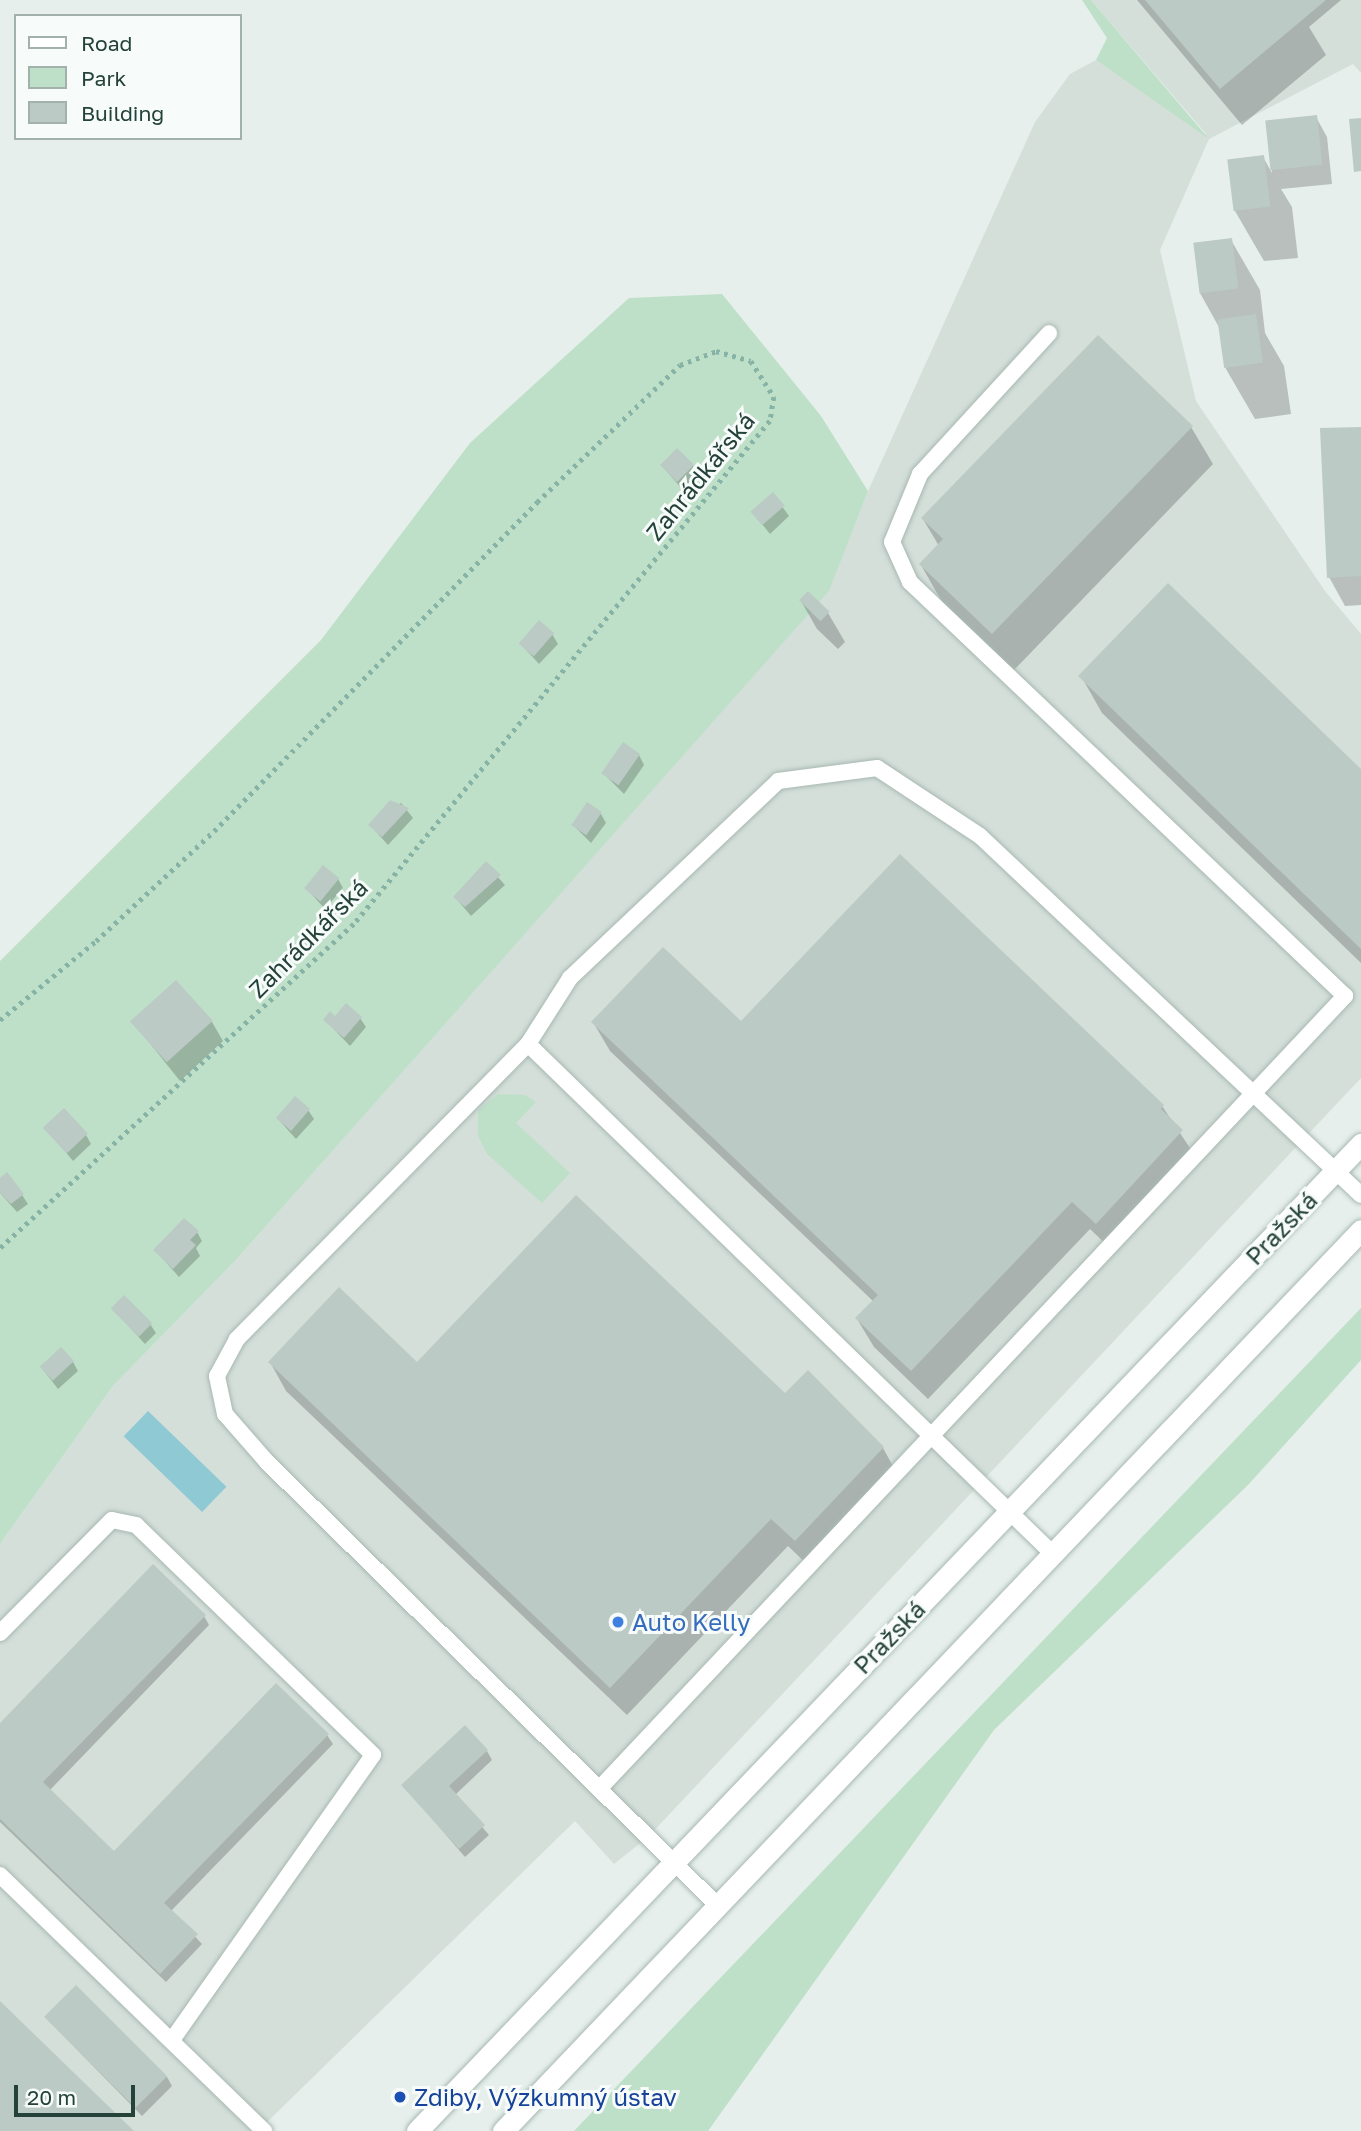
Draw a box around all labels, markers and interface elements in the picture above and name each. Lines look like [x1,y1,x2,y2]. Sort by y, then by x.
legend [14,14,242,140]
text: Road [81,30,132,56]
text: Park [81,65,126,91]
text: Building [81,100,164,126]
street label: Zahrádkářská [640,406,760,546]
street label: Zahrádkářská [243,873,373,1003]
street label: Pražská [1239,1186,1323,1270]
street label: Pražská [847,1595,931,1679]
place label: Auto Kelly [632,1608,750,1636]
marker: Auto Kelly [610,1614,626,1630]
scale bar [18,2072,138,2116]
place label: Zdiby, Výzkumný ústav [414,2083,677,2111]
text: 20 m [27,2084,76,2110]
marker: Zdiby, Výzkumný ústav [392,2089,408,2105]

